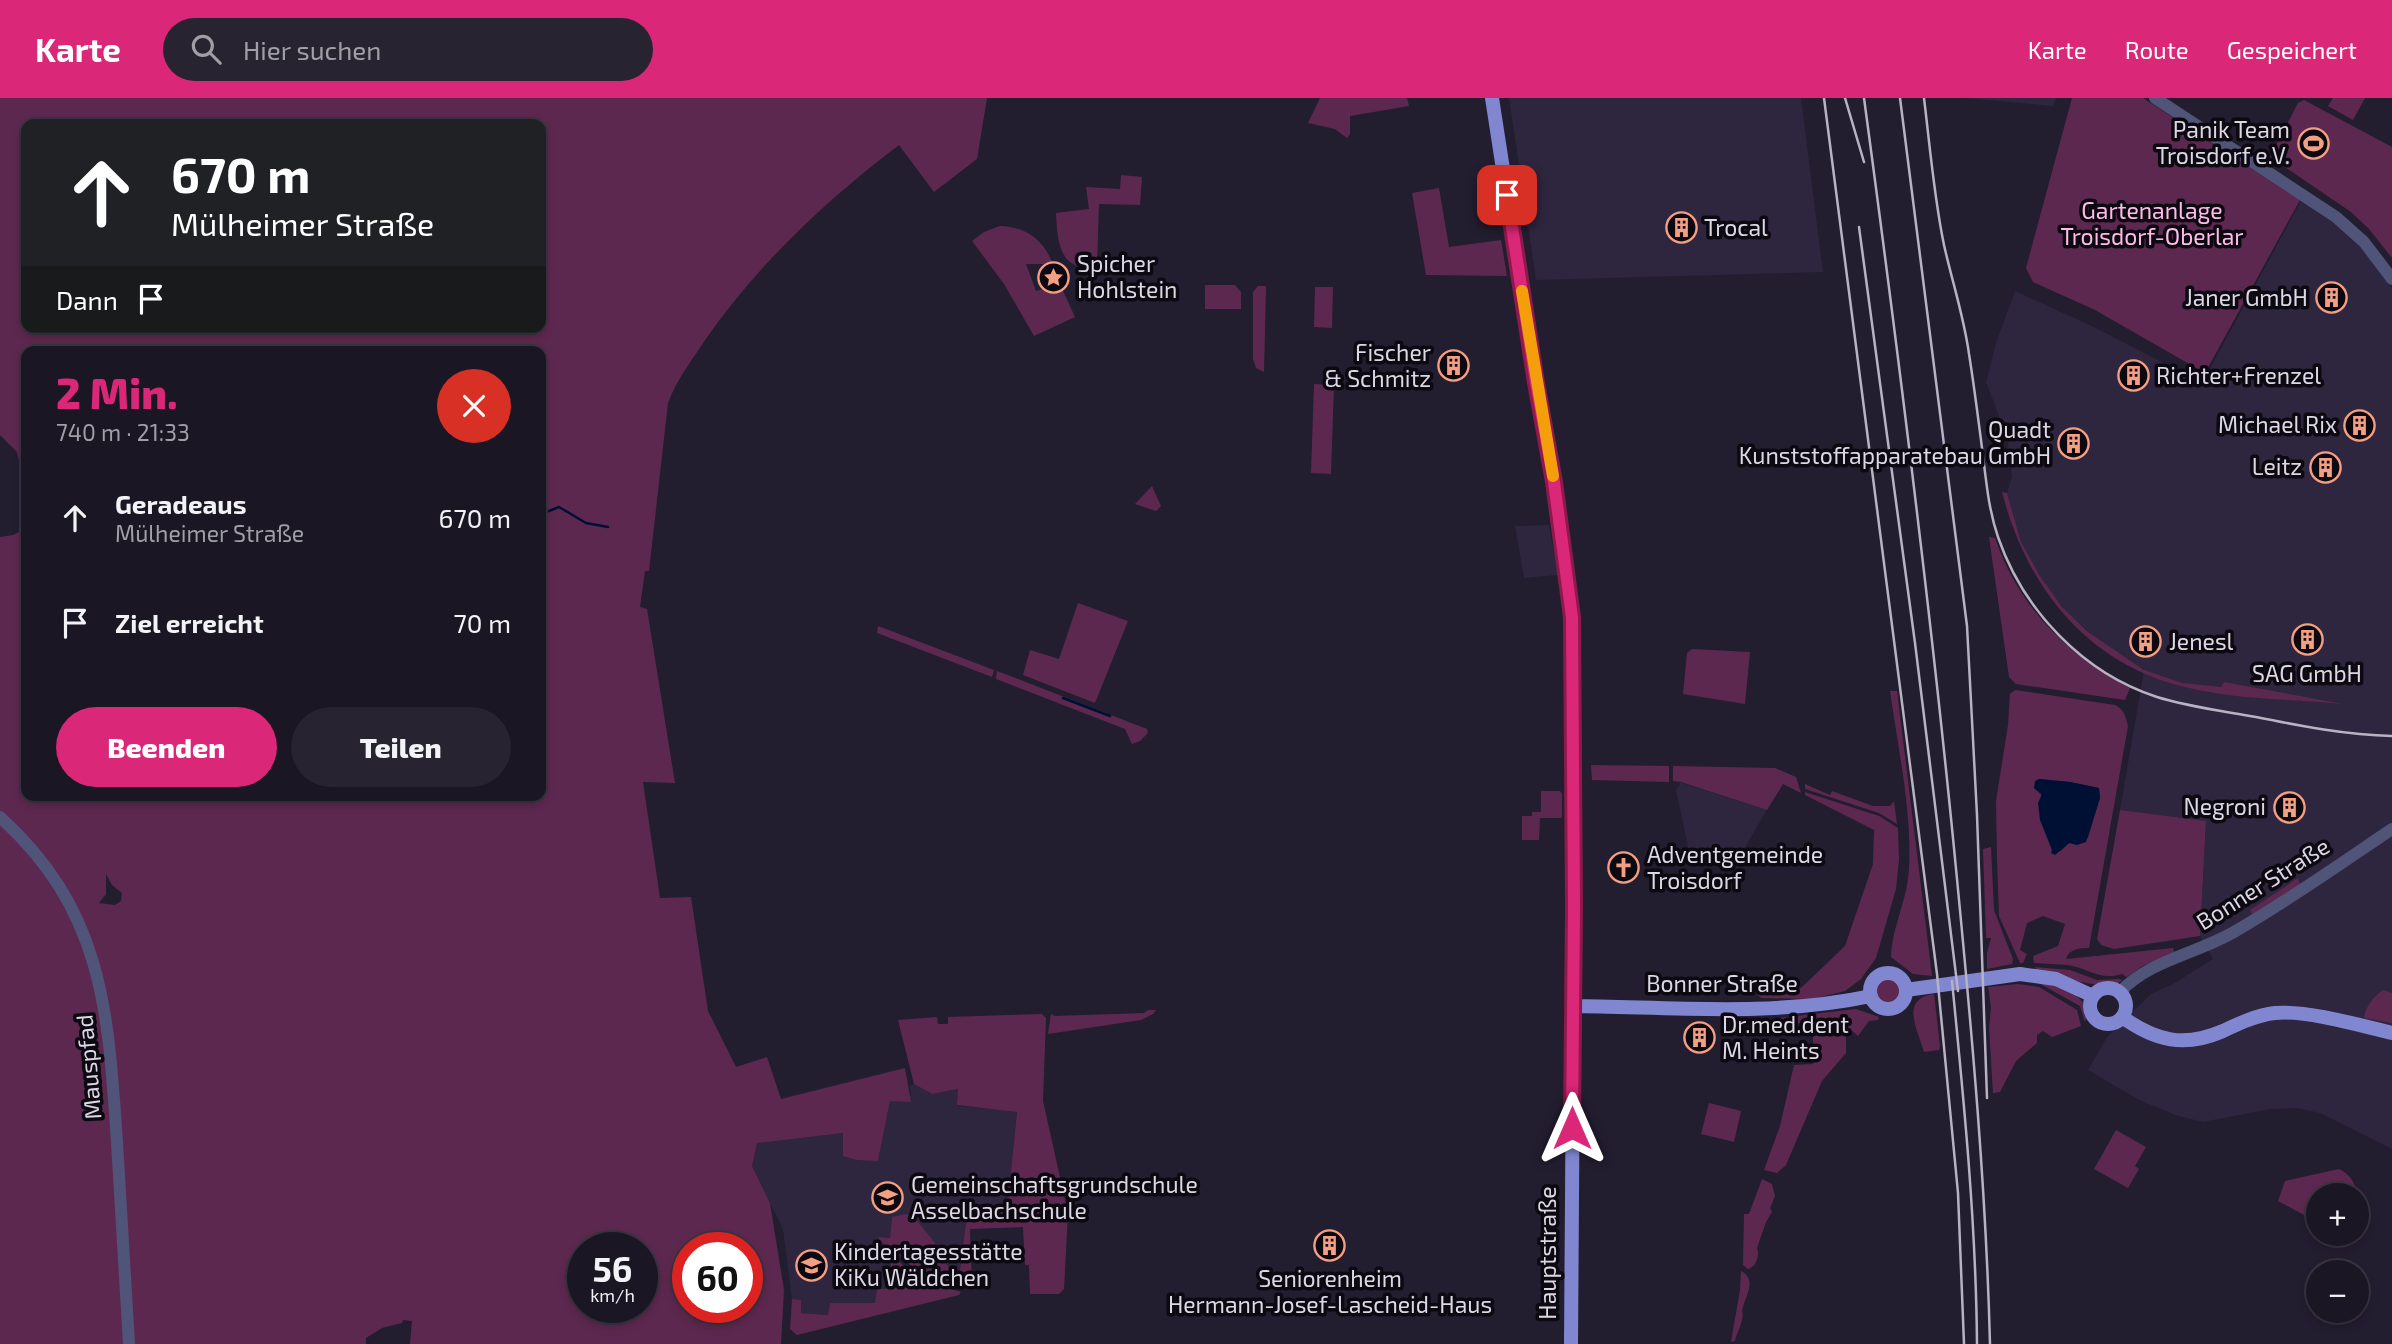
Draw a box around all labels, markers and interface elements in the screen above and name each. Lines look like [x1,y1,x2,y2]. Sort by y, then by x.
search box [163,18,653,81]
text: Karte [35,29,121,69]
icon: search [187,30,225,68]
text: Hier suchen [243,34,381,65]
text: Karte [2028,35,2087,64]
text: Route [2125,35,2189,64]
text: Gespeichert [2227,35,2357,64]
place label: Panik Team Troisdorf e.V. [2156,115,2290,169]
sports icon: Panik Team Troisdorf e.V. [2296,126,2330,160]
text: 670 m [171,144,310,203]
icon: ahead [56,147,147,238]
pin [1477,165,1537,225]
icon: arrive [1488,176,1526,214]
park label: Gartenanlage Troisdorf-Oberlar [2060,196,2244,250]
text: Mülheimer Straße [171,204,434,242]
building icon: Trocal [1664,211,1698,245]
place label: Trocal [1704,213,1768,241]
place label: Spicher Hohlstein [1077,249,1178,303]
place icon: Spicher Hohlstein [1037,260,1071,294]
icon: arrive [132,280,170,318]
building icon: Janer GmbH [2314,281,2348,315]
place label: Janer GmbH [2185,283,2308,311]
text: Dann [56,284,118,315]
place label: Fischer & Schmitz [1324,338,1431,392]
building icon: Fischer & Schmitz [1437,349,1471,383]
building icon: Richter+Frenzel [2116,359,2150,393]
place label: Richter+Frenzel [2156,361,2321,389]
text: 2 Min. [56,367,178,417]
button: close [437,369,511,443]
building icon: Michael Rix [2343,408,2377,442]
place label: Michael Rix [2218,410,2337,438]
place label: Quadt Kunststoffapparatebau GmbH [1739,415,2051,469]
text: 740 m · 21:33 [56,418,190,446]
building icon: Quadt Kunststoffapparatebau GmbH [2057,426,2091,460]
building icon: Leitz [2308,450,2342,484]
place label: Leitz [2252,452,2302,480]
text: Geradeaus [115,488,247,519]
icon: ahead [56,499,94,537]
text: 670 m [439,502,511,533]
text: Mülheimer Straße [115,519,304,547]
icon: arrive [56,604,94,642]
text: Ziel erreicht [115,607,264,638]
text: 70 m [453,607,511,638]
building icon: SAG GmbH [2290,623,2324,657]
building icon: Jenesl [2129,625,2163,659]
place label: Jenesl [2169,627,2234,655]
place label: SAG GmbH [2252,659,2362,687]
button: Beenden [56,707,277,787]
button: Teilen [291,707,511,787]
building icon: Negroni [2272,790,2306,824]
place label: Negroni [2184,792,2266,820]
street label: Bonner Straße [2191,831,2334,935]
place label: Adventgemeinde Troisdorf [1647,840,1823,894]
church icon: Adventgemeinde Troisdorf [1607,851,1641,885]
street label: Bonner Straße [1646,969,1798,997]
place label: Dr.med.dent M. Heints [1722,1010,1849,1064]
street label: Mauspfad [69,1013,107,1121]
building icon: Dr.med.dent M. Heints [1682,1021,1716,1055]
position arrow [1535,1091,1609,1165]
place label: Gemeinschaftsgrundschule Asselbachschule [911,1170,1198,1224]
school or university icon: Gemeinschaftsgrundschule Asselbachschule [871,1181,905,1215]
map controls [2306,1183,2369,1323]
button: + [2306,1183,2369,1246]
street label: Hauptstraße [1533,1186,1561,1320]
building icon: Seniorenheim Hermann-Josef-Lascheid-Haus [1313,1228,1347,1262]
speed limit sign: 60 [672,1232,763,1323]
place label: Kindertagesstätte KiKu Wäldchen [834,1237,1023,1291]
text: 56 [593,1247,632,1289]
school or university icon: Kindertagesstätte KiKu Wäldchen [794,1248,828,1282]
button: − [2306,1260,2369,1323]
place label: Seniorenheim Hermann-Josef-Lascheid-Haus [1168,1264,1492,1318]
text: km/h [590,1284,635,1306]

